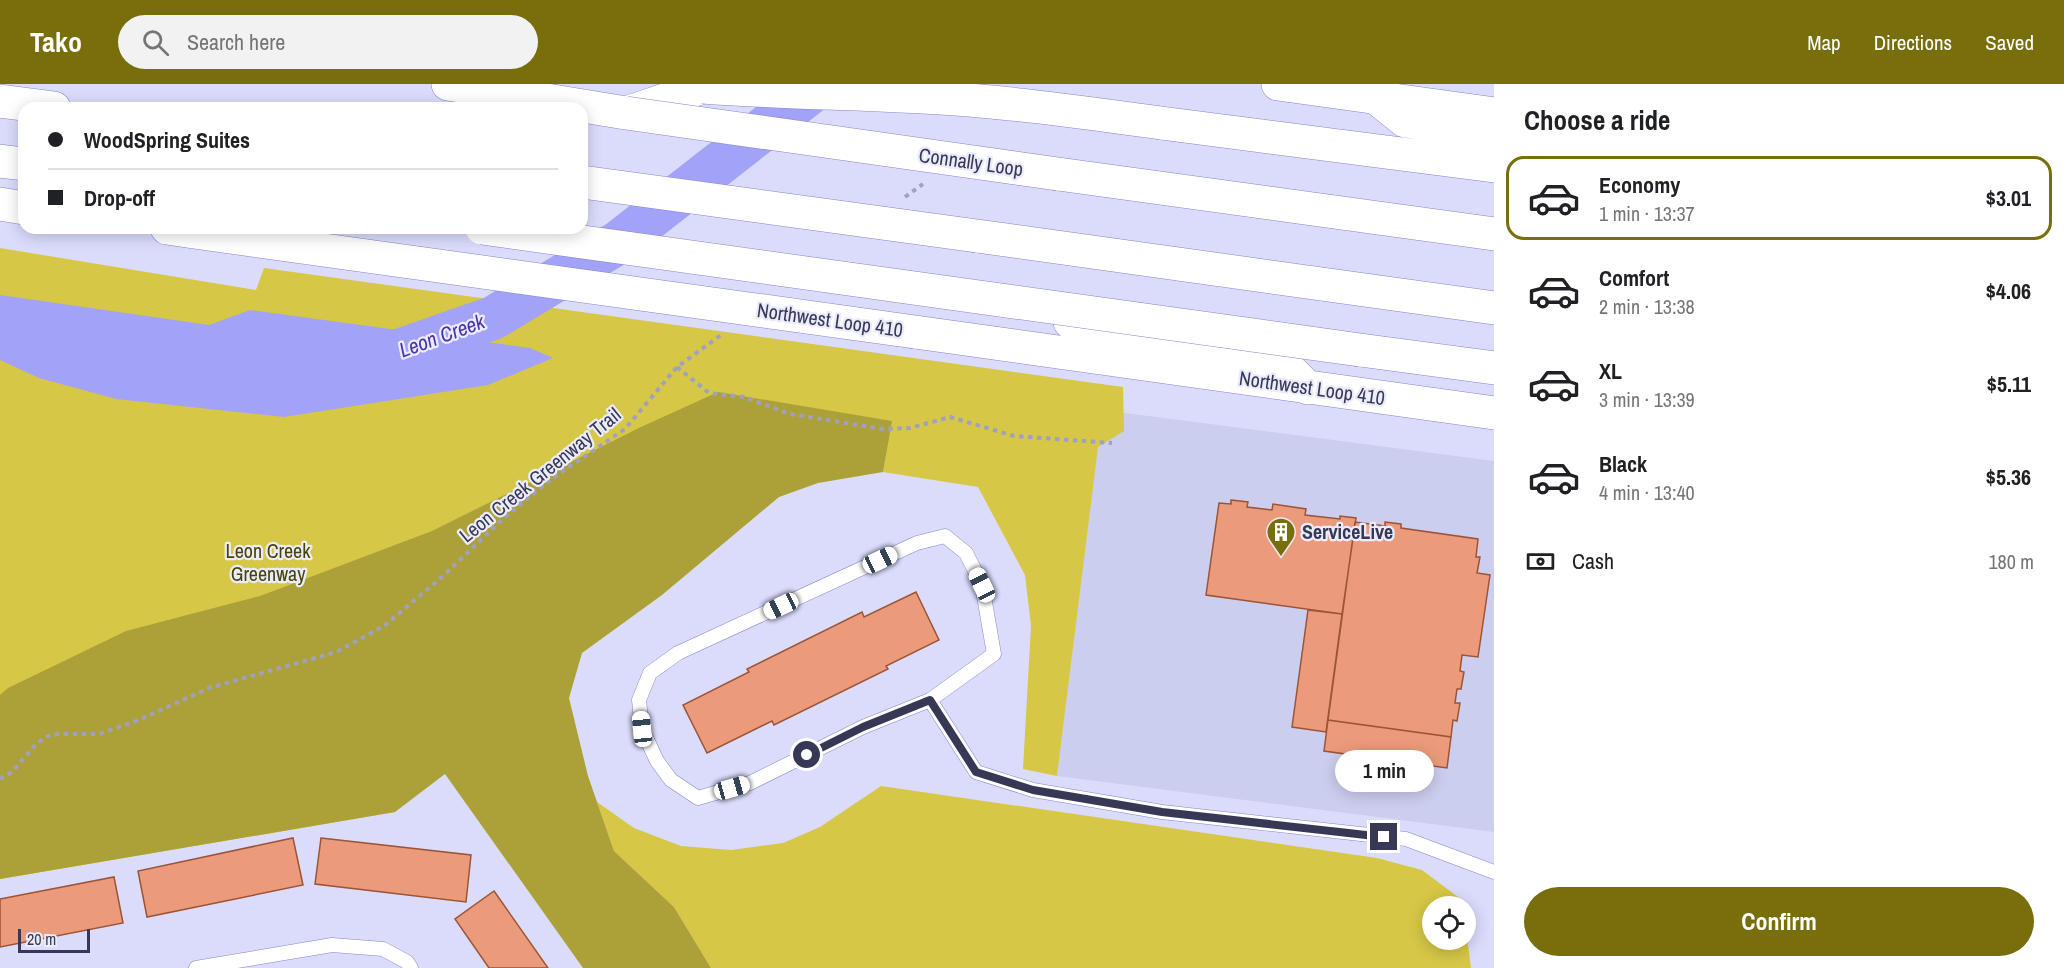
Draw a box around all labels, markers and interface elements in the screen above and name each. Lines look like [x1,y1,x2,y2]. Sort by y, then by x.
search box [118,15,538,69]
text: Tako [30,23,82,61]
icon: search [139,26,172,59]
text: Search here [187,27,285,57]
text: Map [1807,28,1841,57]
text: Directions [1874,28,1952,57]
text: Saved [1985,28,2034,57]
text: Choose a ride [1524,102,1670,138]
text: WoodSpring Suites [84,125,250,155]
street label: Connally Loop [917,141,1025,182]
text: Economy [1599,170,1680,200]
icon: car [1527,171,1581,225]
text: Drop-off [84,183,155,213]
text: $3.01 [1986,183,2031,213]
text: 1 min · 13:37 [1599,200,1695,227]
text: Comfort [1599,263,1669,293]
icon: car [1527,264,1581,318]
text: $4.06 [1986,276,2031,306]
text: 2 min · 13:38 [1599,293,1695,320]
street label: Northwest Loop 410 [756,296,905,343]
water label: Leon Creek [395,306,490,364]
text: XL [1599,356,1622,386]
icon: car [1527,357,1581,411]
street label: Northwest Loop 410 [1238,364,1387,411]
text: $5.11 [1987,369,2031,399]
text: 3 min · 13:39 [1599,386,1695,413]
street label: Leon Creek Greenway Trail [453,401,626,548]
text: Black [1599,449,1647,479]
icon: car [1527,450,1581,504]
text: $5.36 [1986,462,2031,492]
text: 4 min · 13:40 [1599,479,1695,506]
building icon: ServiceLive [1265,516,1297,558]
place label: ServiceLive [1302,518,1393,545]
park label: Leon Creek Greenway [226,537,311,587]
car [860,544,900,576]
icon: cash [1524,545,1557,578]
text: Cash [1572,546,1614,576]
text: 180 m [1988,548,2034,575]
car [966,565,998,605]
car [761,590,801,622]
car [631,710,653,748]
route start [793,741,820,768]
callout: 1 min [1334,750,1434,792]
text: 1 min [1363,757,1406,784]
car [712,774,752,802]
route end [1370,823,1397,850]
button: Confirm [1524,887,2034,956]
map controls [1422,896,1476,950]
button: locate [1422,896,1476,950]
scale bar [18,926,90,954]
text: 20 m [27,928,56,950]

